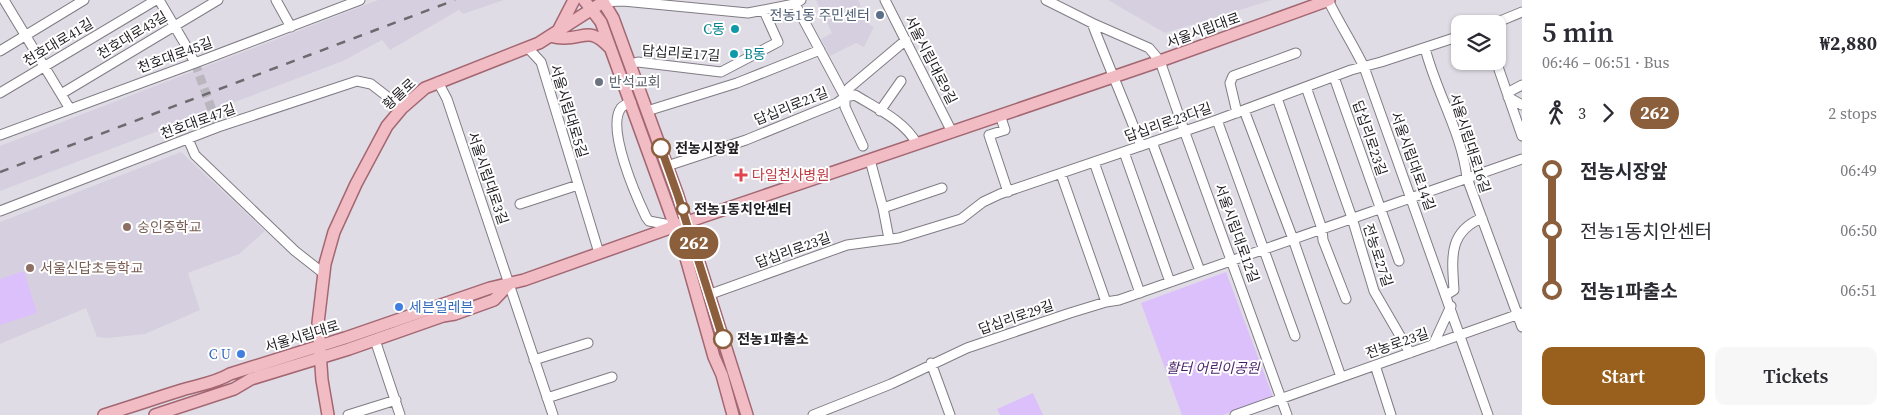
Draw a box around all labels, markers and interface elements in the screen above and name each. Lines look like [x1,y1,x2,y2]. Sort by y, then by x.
place label: 전농1동 주민센터 [770,5,870,25]
street label: 천호대로43길 [93,6,171,64]
street label: 서울시립대로 [1163,7,1243,53]
marker: 전농1동 주민센터 [874,9,886,21]
street label: 서울시립대로9길 [900,12,962,108]
street label: 천호대로41길 [19,13,97,71]
text: 5 min [1542,13,1614,51]
map controls [1451,15,1506,70]
button: layers [1451,15,1506,70]
place label: C동 [703,19,725,39]
marker: C동 [729,23,741,35]
text: ₩2,880 [1820,30,1877,56]
street label: 천호대로45길 [135,32,215,78]
street label: 답십리로17길 [641,40,721,66]
place label: B동 [744,44,766,64]
marker: B동 [728,48,740,60]
text: 06:46 – 06:51 · Bus [1542,51,1670,73]
street label: 서울시립대로5길 [545,62,593,160]
place label: 반석교회 [609,72,661,92]
street label: 황물로 [378,73,420,114]
marker: 반석교회 [593,76,605,88]
street label: 답십리로21길 [751,82,831,130]
street label: 서울시립대로16길 [1444,90,1496,196]
street label: 천호대로47길 [158,98,238,144]
street label: 답십리로23다길 [1122,98,1214,146]
street label: 답십리로23길 [1348,98,1392,178]
icon: walk [1542,99,1570,127]
icon: forward [1594,99,1622,127]
text: 262 [1640,100,1669,125]
text: 3 [1578,102,1586,124]
text: 2 stops [1828,102,1877,124]
street label: 서울시립대로14길 [1386,109,1440,213]
street label: 서울시립대로3길 [463,129,513,227]
marker: 전농시장앞 [651,138,671,158]
place label: 전농시장앞 [675,138,740,158]
text: 전농시장앞 [1580,158,1667,184]
text: 06:49 [1840,159,1877,181]
place label: 다일천사병원 [752,165,829,185]
marker: 다일천사병원 [734,168,748,182]
street label: 서울시립대로12길 [1210,181,1264,285]
place label: 전농1동치안센터 [694,199,792,219]
marker: 전농1동치안센터 [676,202,690,216]
place label: 숭인중학교 [137,217,202,237]
text: 전농1동치안센터 [1580,218,1712,244]
text: 06:50 [1840,219,1877,241]
marker: 숭인중학교 [121,221,133,233]
street label: 전농로27길 [1358,221,1398,289]
line badge: 262 [665,227,723,259]
street label: 답십리로23길 [753,227,833,273]
text: 262 [679,230,709,255]
place label: 서울신답초등학교 [40,258,143,278]
marker: 서울신답초등학교 [24,262,36,274]
text: 전농1파출소 [1580,278,1678,304]
text: 06:51 [1840,279,1877,301]
street label: 답십리로29길 [976,295,1056,339]
place label: 세븐일레븐 [409,297,474,317]
marker: 세븐일레븐 [393,301,405,313]
street label: 서울시립대로 [262,315,342,357]
street label: 전농로23길 [1363,323,1431,363]
marker: 전농1파출소 [713,329,733,349]
place label: 전농1파출소 [737,329,809,349]
place label: C U [209,344,231,364]
button: Start [1542,347,1705,405]
button: Tickets [1715,347,1877,405]
marker: C U [235,348,247,360]
park label: 활터 어린이공원 [1166,358,1261,378]

